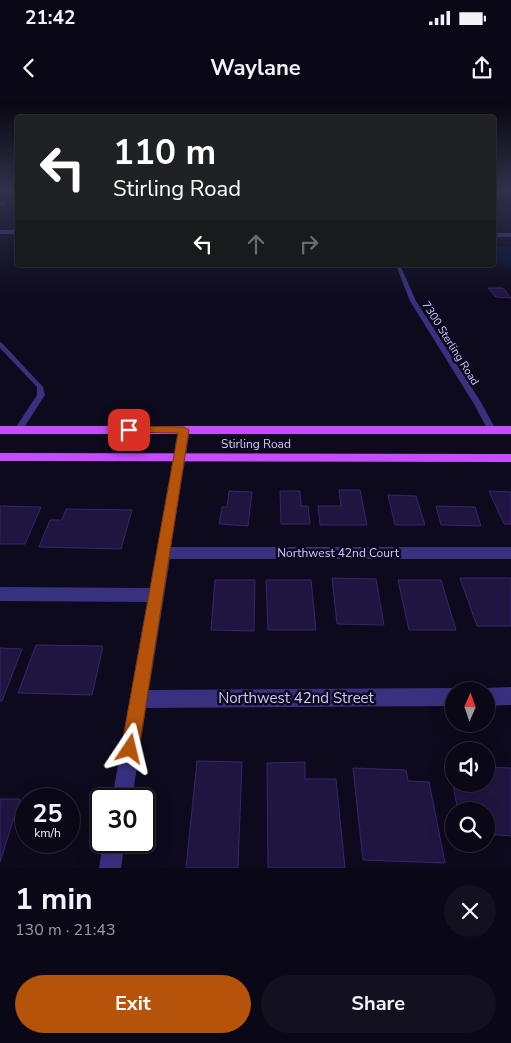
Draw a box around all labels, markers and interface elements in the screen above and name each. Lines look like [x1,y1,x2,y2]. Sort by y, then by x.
text: 21:42 [25,5,75,31]
text: Waylane [210,53,301,83]
icon: back [15,54,43,82]
icon: share [468,54,496,82]
text: 110 m [113,129,216,176]
icon: left [30,135,95,200]
text: Stirling Road [113,174,241,204]
icon: left [189,230,217,258]
icon: ahead [242,230,270,258]
icon: right [295,230,323,258]
street label: 7300 Sterling Road [419,298,483,388]
pin [108,409,150,451]
icon: arrive [115,416,143,444]
street label: Stirling Road [221,436,291,452]
street label: Northwest 42nd Court [277,545,400,561]
north arrow [445,682,495,732]
map controls [445,682,495,852]
street label: Northwest 42nd Street [218,688,375,708]
position arrow [103,722,155,774]
button: sound [445,742,495,792]
speed limit sign: 30 [90,788,155,853]
text: 25 [32,797,63,831]
button: search [445,802,495,852]
text: km/h [34,825,61,841]
text: 1 min [15,879,93,920]
button: close [444,885,496,937]
text: 130 m · 21:43 [15,919,116,941]
button: Exit [15,975,251,1033]
button: Share [261,975,496,1033]

